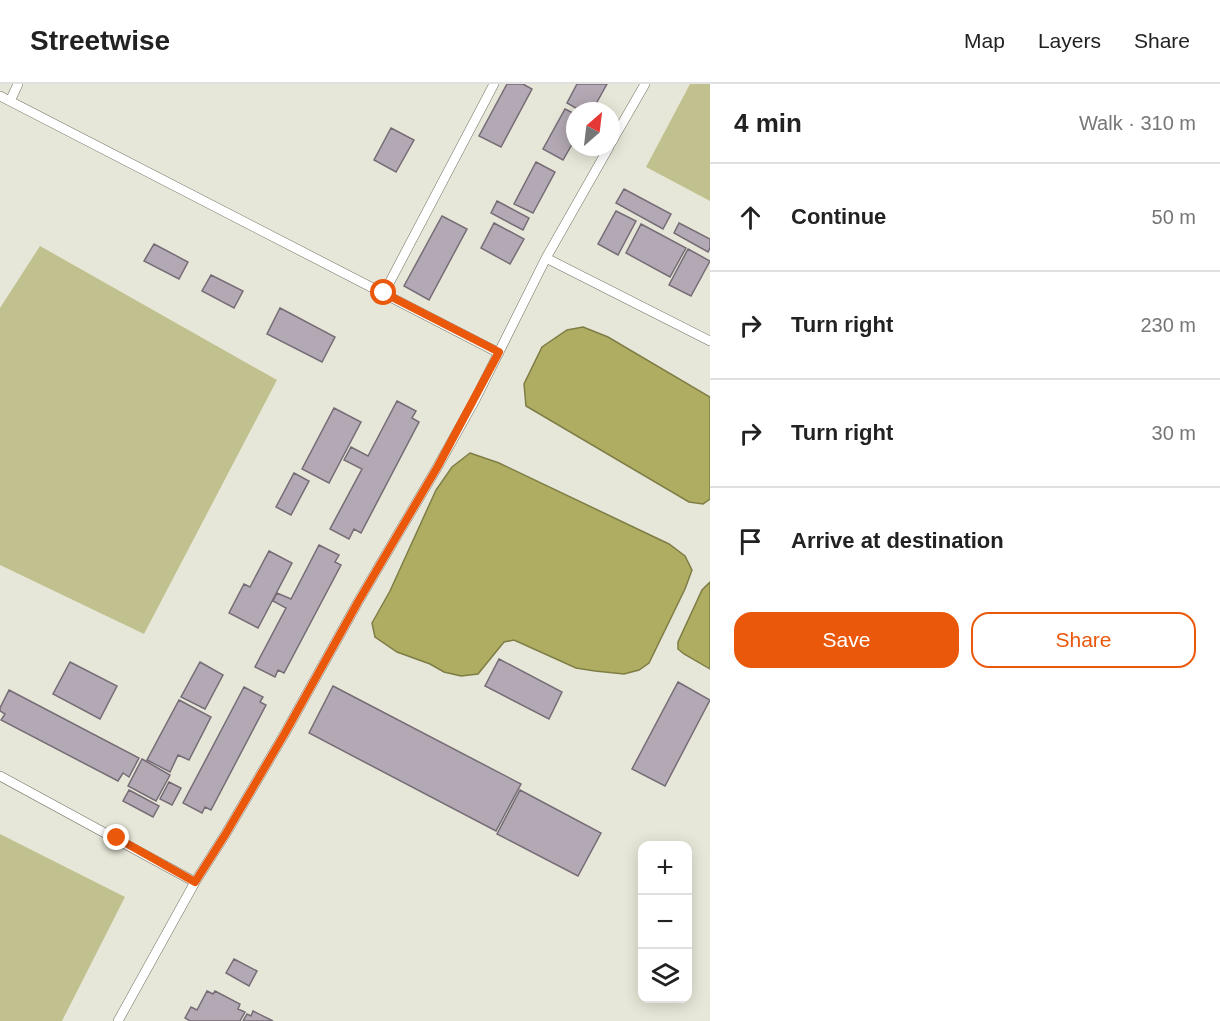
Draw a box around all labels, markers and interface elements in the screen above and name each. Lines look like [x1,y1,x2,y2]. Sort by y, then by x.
text: Streetwise [30,25,170,56]
text: Map [964,29,1005,52]
text: Layers [1038,29,1101,52]
text: Share [1134,29,1190,52]
north arrow [566,102,620,156]
text: 4 min [734,108,802,138]
text: Walk · 310 m [1079,112,1196,134]
icon: ahead [734,201,767,234]
text: Continue [791,204,886,229]
text: 50 m [1152,206,1196,228]
route start [370,279,396,305]
icon: right [734,309,767,342]
text: Turn right [791,312,893,337]
text: 230 m [1140,314,1196,336]
icon: right [734,417,767,450]
text: Turn right [791,420,893,445]
text: 30 m [1152,422,1196,444]
icon: arrive [734,525,767,558]
text: Arrive at destination [791,528,1004,553]
button: Save [734,612,959,668]
button: Share [971,612,1196,668]
route end [103,824,129,850]
map controls [638,841,692,1003]
button: + [638,841,692,895]
button: − [638,895,692,949]
button: layers [638,949,692,1003]

